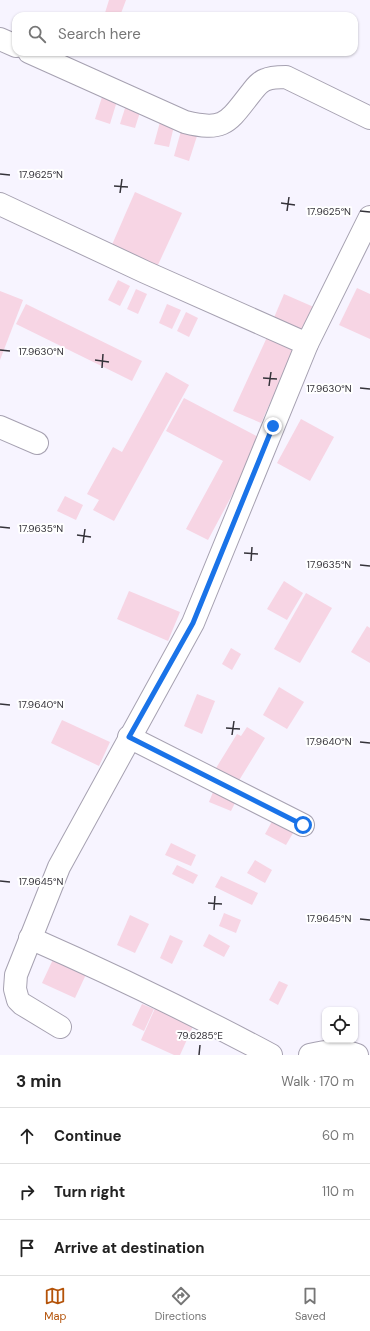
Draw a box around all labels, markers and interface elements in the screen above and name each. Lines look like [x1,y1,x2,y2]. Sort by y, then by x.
search box [12,12,358,56]
icon: search [26,23,48,45]
text: Search here [58,24,141,44]
text: 17.9625°N [19,168,63,181]
text: 17.9625°N [307,205,351,218]
text: 17.9630°N [18,345,64,358]
text: 17.9630°N [306,382,352,395]
route end [264,417,282,435]
text: 17.9635°N [19,522,63,535]
text: 17.9635°N [307,558,351,571]
text: 17.9640°N [18,698,64,711]
text: 17.9640°N [306,735,352,748]
route start [294,816,312,834]
text: 17.9645°N [19,875,63,888]
text: 17.9645°N [307,912,351,925]
map controls [322,1007,358,1043]
button: locate [322,1007,358,1043]
text: 79.6285°E [177,1029,223,1042]
text: 3 min [16,1070,61,1092]
text: Walk · 170 m [281,1073,354,1090]
icon: ahead [16,1125,38,1147]
text: Continue [54,1126,122,1146]
text: 60 m [322,1127,354,1144]
icon: right [16,1181,38,1203]
text: Turn right [54,1182,125,1202]
text: 110 m [322,1183,354,1200]
icon: arrive [16,1237,38,1259]
text: Arrive at destination [54,1238,205,1258]
tab: Map [44,1285,66,1323]
tab: Directions [155,1285,207,1323]
tab: Saved [295,1285,326,1323]

